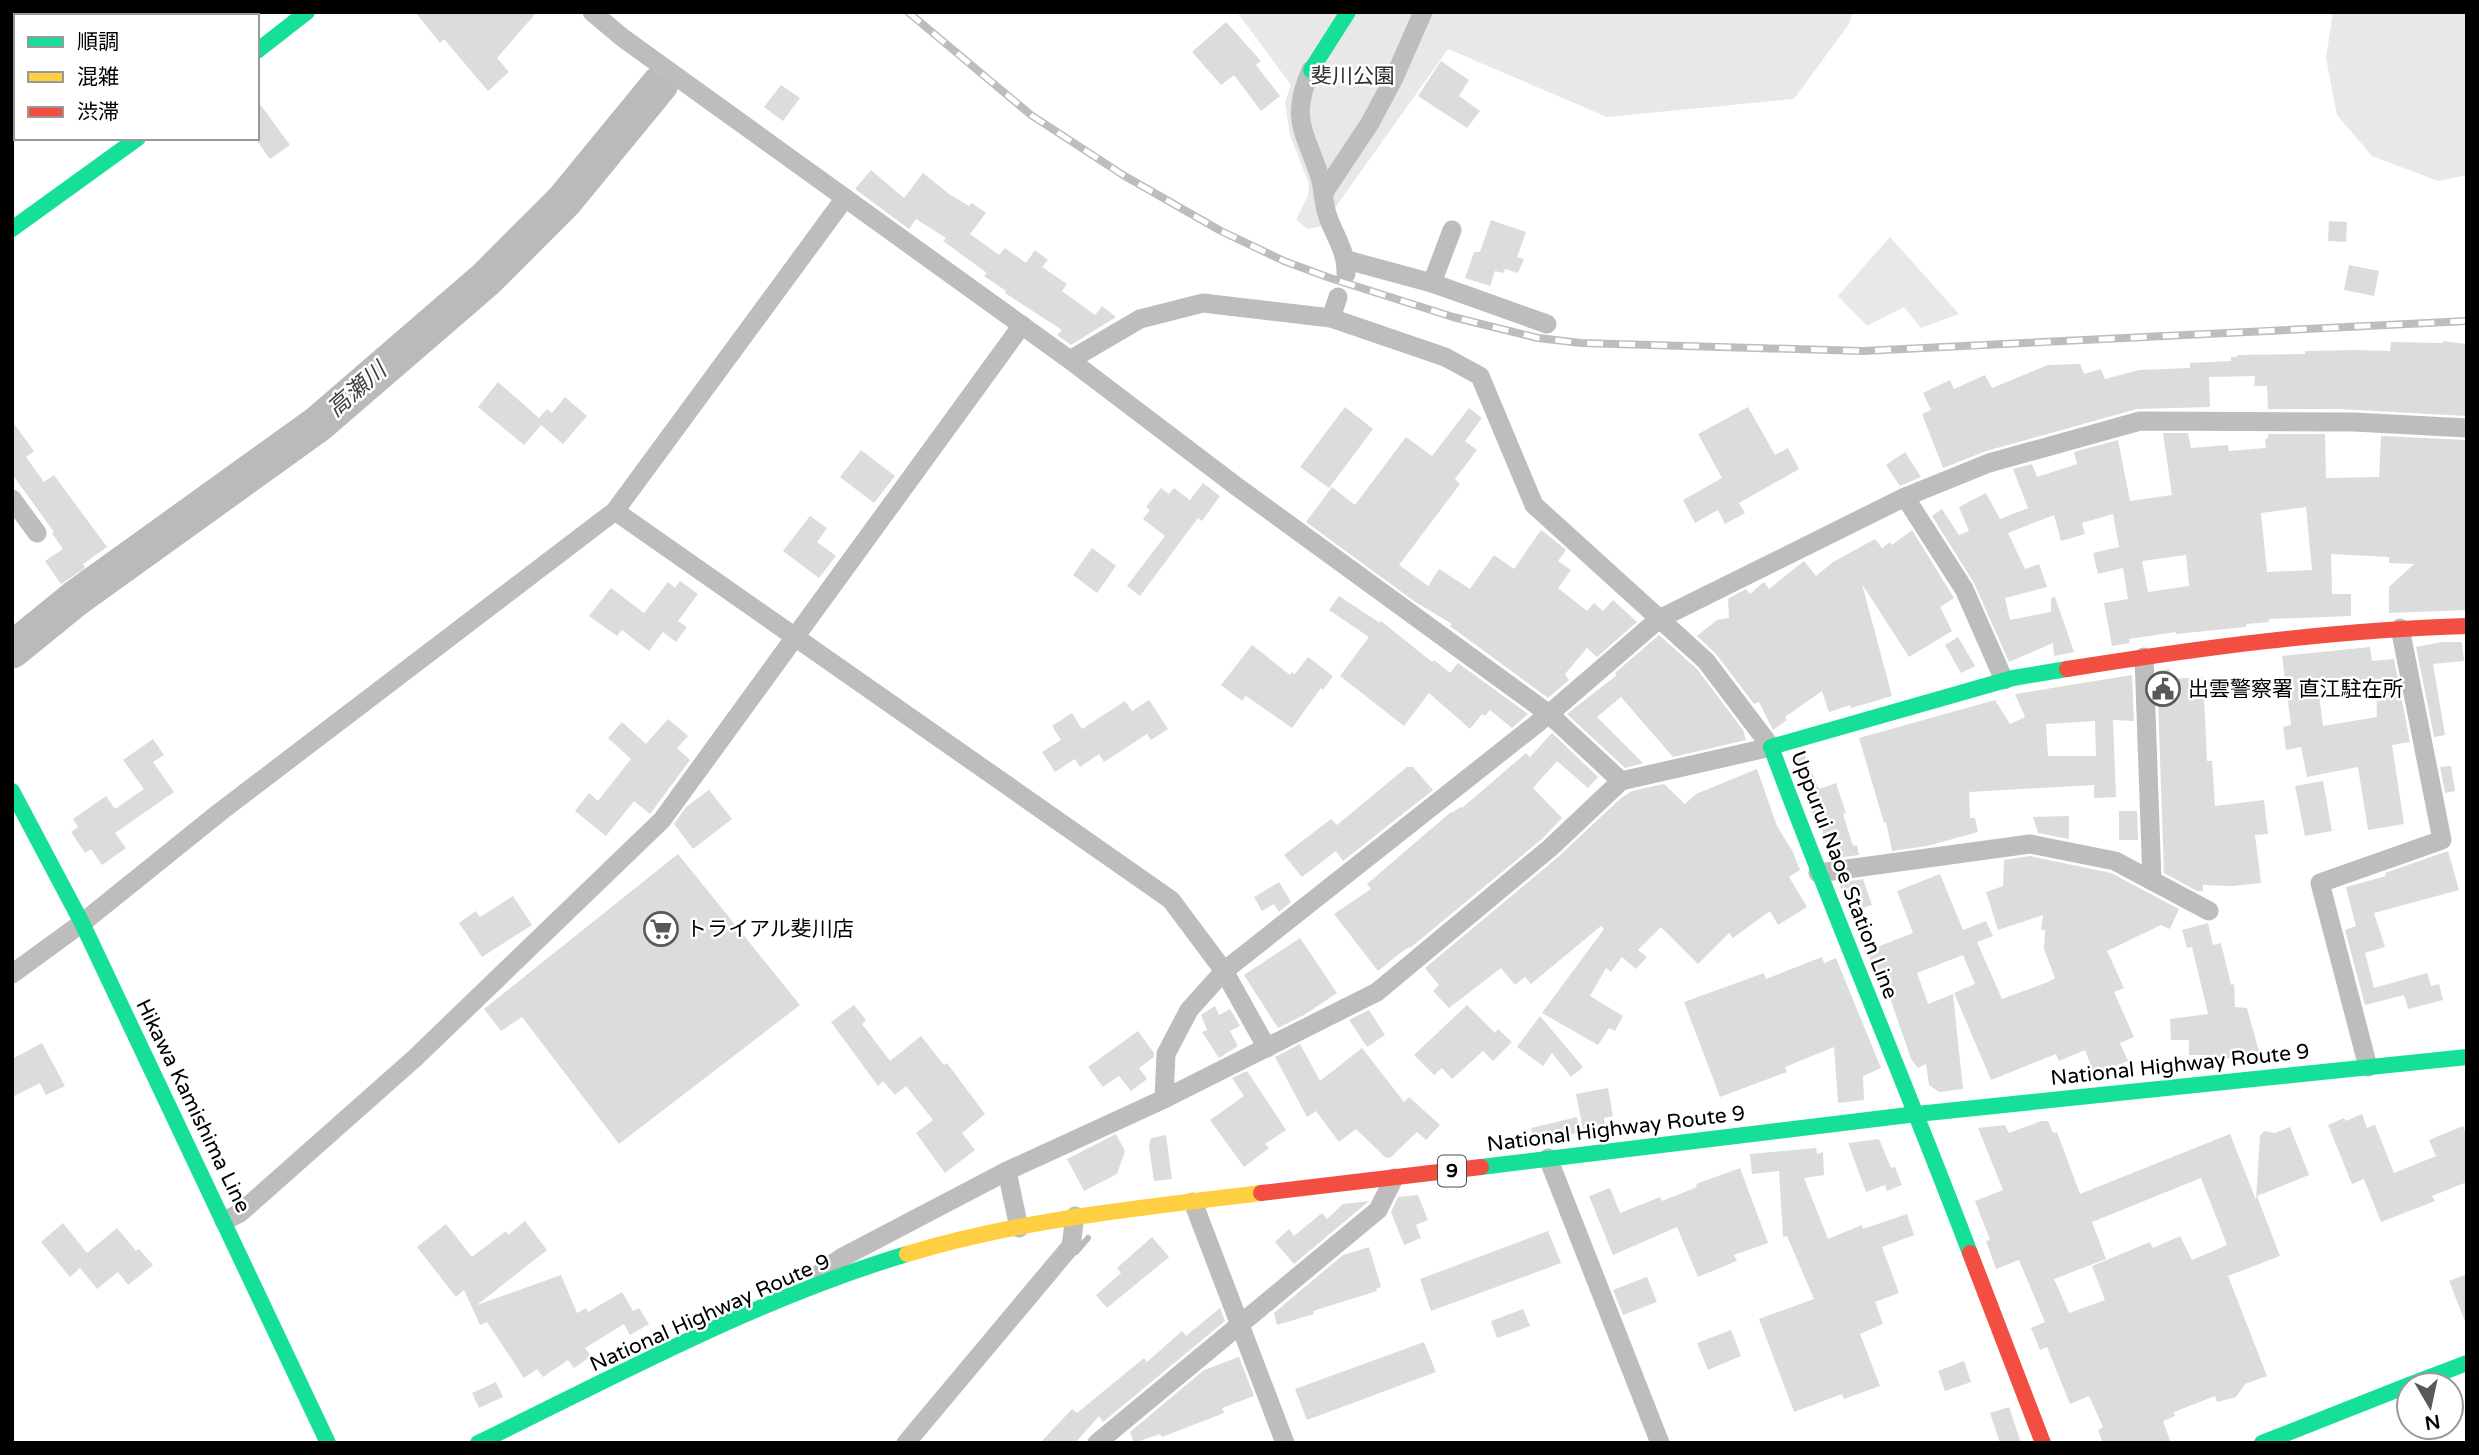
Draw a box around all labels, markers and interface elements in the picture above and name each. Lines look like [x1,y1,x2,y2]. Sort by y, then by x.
legend [14,14,259,140]
text: 順調 [77,30,119,55]
park label: 斐川公園 [1311,64,1395,89]
text: 混雑 [77,65,119,90]
text: 渋滞 [77,100,119,125]
water label: 高瀬川 [322,355,394,423]
public building icon: 出雲警察署 直江駐在所 [2144,670,2182,708]
place label: 出雲警察署 直江駐在所 [2188,677,2403,702]
street label: Uppurui Naoe Station Line [1785,748,1903,1003]
supermarket icon: トライアル斐川店 [642,910,680,948]
place label: トライアル斐川店 [686,917,854,942]
street label: Hikawa Kamishima Line [130,995,256,1217]
street label: National Highway Route 9 [2049,1039,2311,1091]
street label: National Highway Route 9 [1485,1101,1747,1157]
road number: 9 [1438,1156,1466,1186]
street label: National Highway Route 9 [586,1249,834,1377]
north arrow [2395,1371,2465,1441]
text: N [2423,1410,2442,1434]

